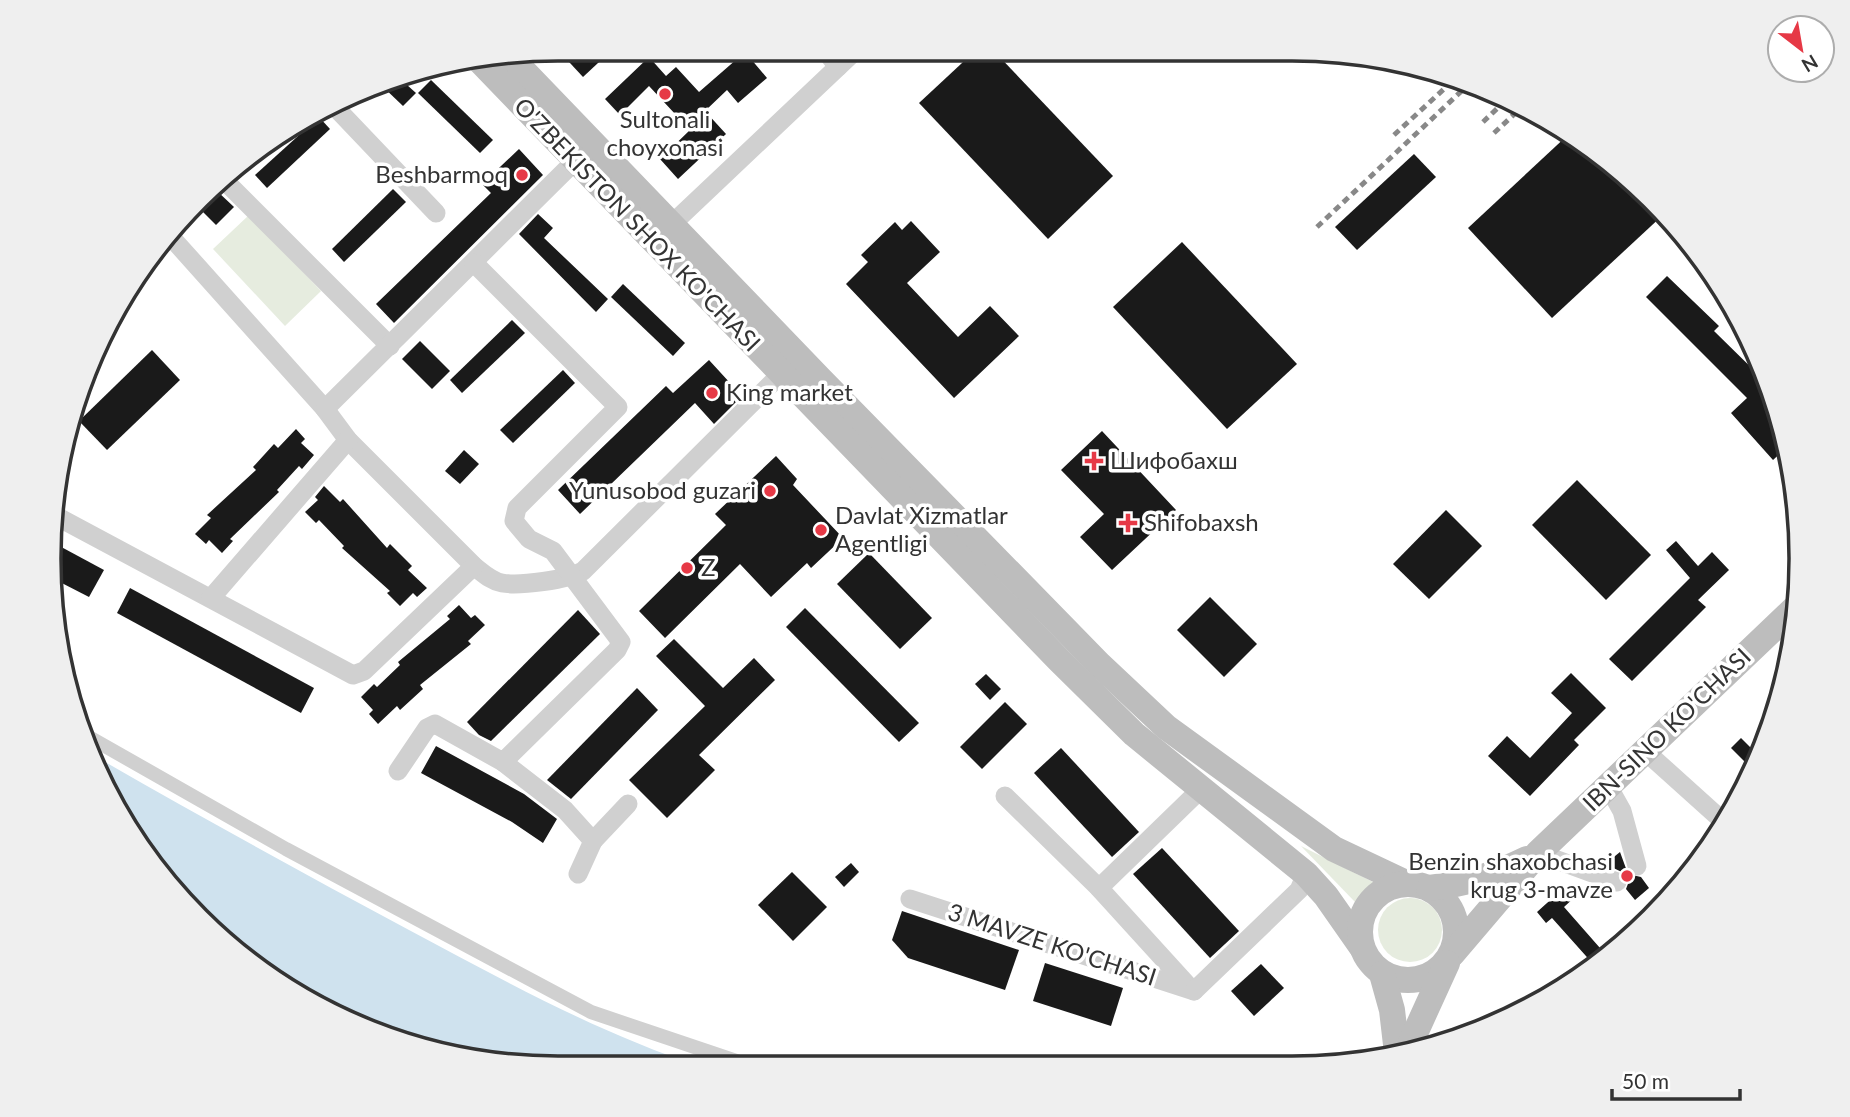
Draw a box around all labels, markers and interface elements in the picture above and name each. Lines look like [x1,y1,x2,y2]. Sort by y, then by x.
north arrow [1766,14,1836,84]
text: N [1798,50,1822,78]
marker: Sultonali choyxonasi [657,86,673,102]
street label: O'ZBEKISTON SHOX KO'CHASI [509,91,767,357]
place label: Sultonali choyxonasi [607,104,723,161]
place label: Beshbarmoq [375,159,508,188]
marker: Beshbarmoq [514,167,530,183]
place label: King market [726,377,853,406]
marker: King market [704,385,720,401]
place label: Шифобахш [1110,445,1238,474]
marker: Шифобахш [1084,451,1104,471]
place label: Yunusobod guzari [569,475,756,504]
marker: Yunusobod guzari [762,483,778,499]
place label: Davlat Xizmatlar Agentligi [835,500,1008,557]
place label: Shifobaxsh [1144,507,1259,536]
marker: Shifobaxsh [1118,513,1138,533]
marker: Davlat Xizmatlar Agentligi [813,522,829,538]
place label: Z [701,552,715,581]
marker: Z [679,560,695,576]
street label: IBN-SINO KO'CHASI [1576,641,1756,817]
place label: Benzin shaxobchasi krug 3-mavze [1408,846,1613,903]
marker: Benzin shaxobchasi krug 3-mavze [1619,868,1635,884]
street label: 3 MAVZE KO'CHASI [945,896,1160,991]
scale bar [1612,1058,1740,1102]
text: 50 m [1622,1068,1669,1093]

